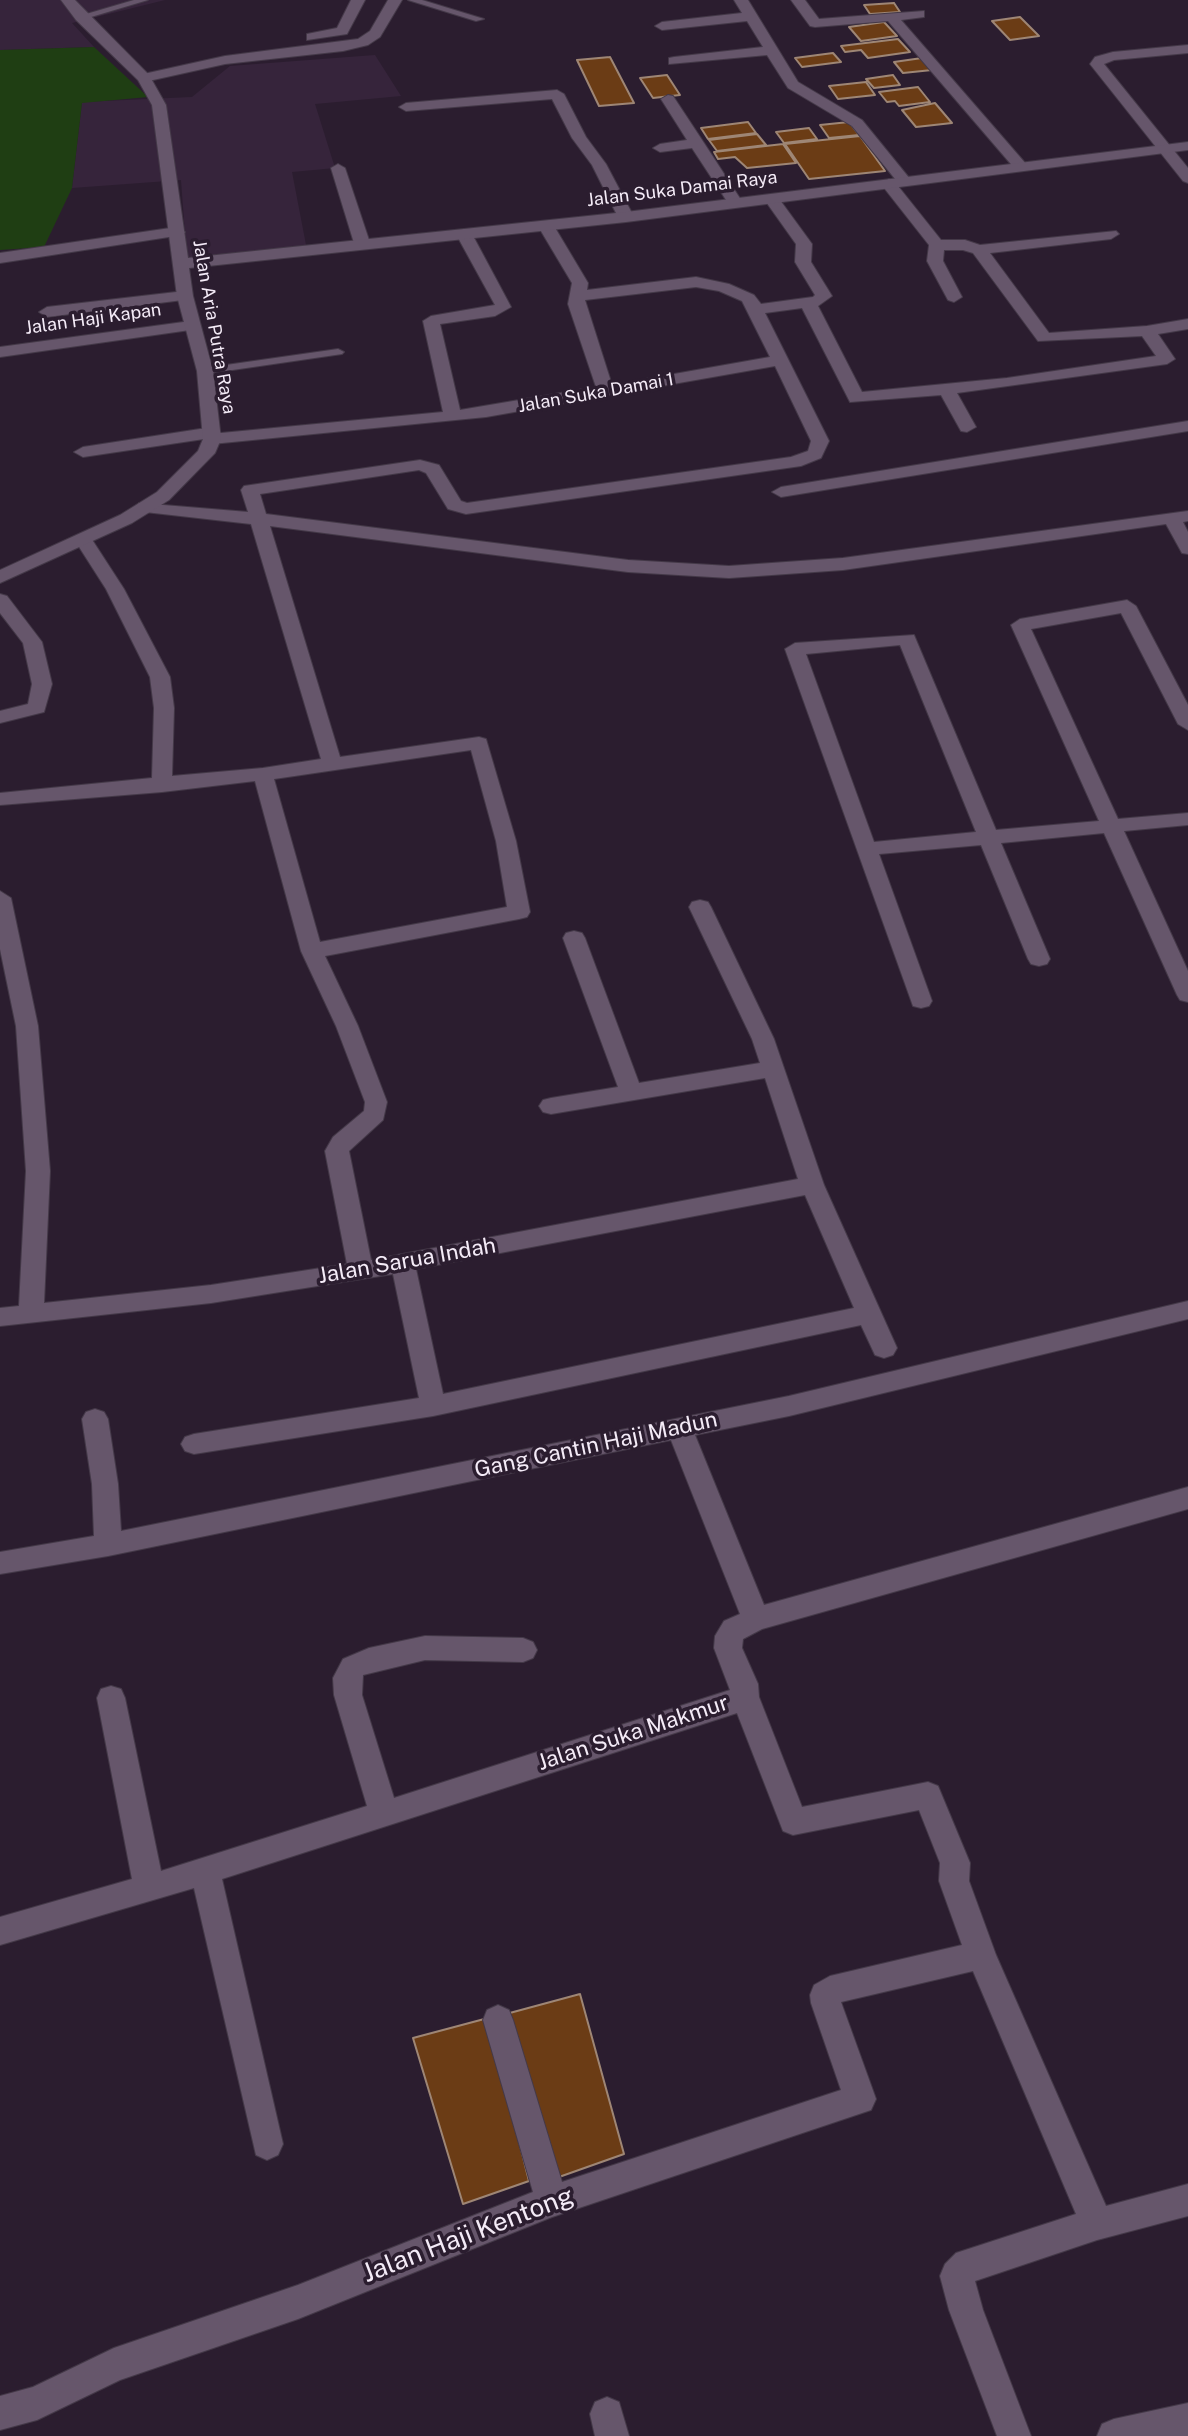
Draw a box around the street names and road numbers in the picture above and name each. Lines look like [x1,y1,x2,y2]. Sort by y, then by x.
street label: Jalan Suka Damai Raya [586,167,778,211]
street label: Jalan Aria Putra Raya [188,238,240,416]
street label: Jalan Haji Kapan [23,299,163,339]
street label: Jalan Suka Damai 1 [516,369,676,417]
street label: Jalan Sarua Indah [316,1232,498,1290]
street label: Gang Cantin Haji Madun [472,1406,720,1484]
street label: Jalan Suka Makmur [534,1690,732,1776]
street label: Jalan Haji Kentong [358,2180,578,2290]

